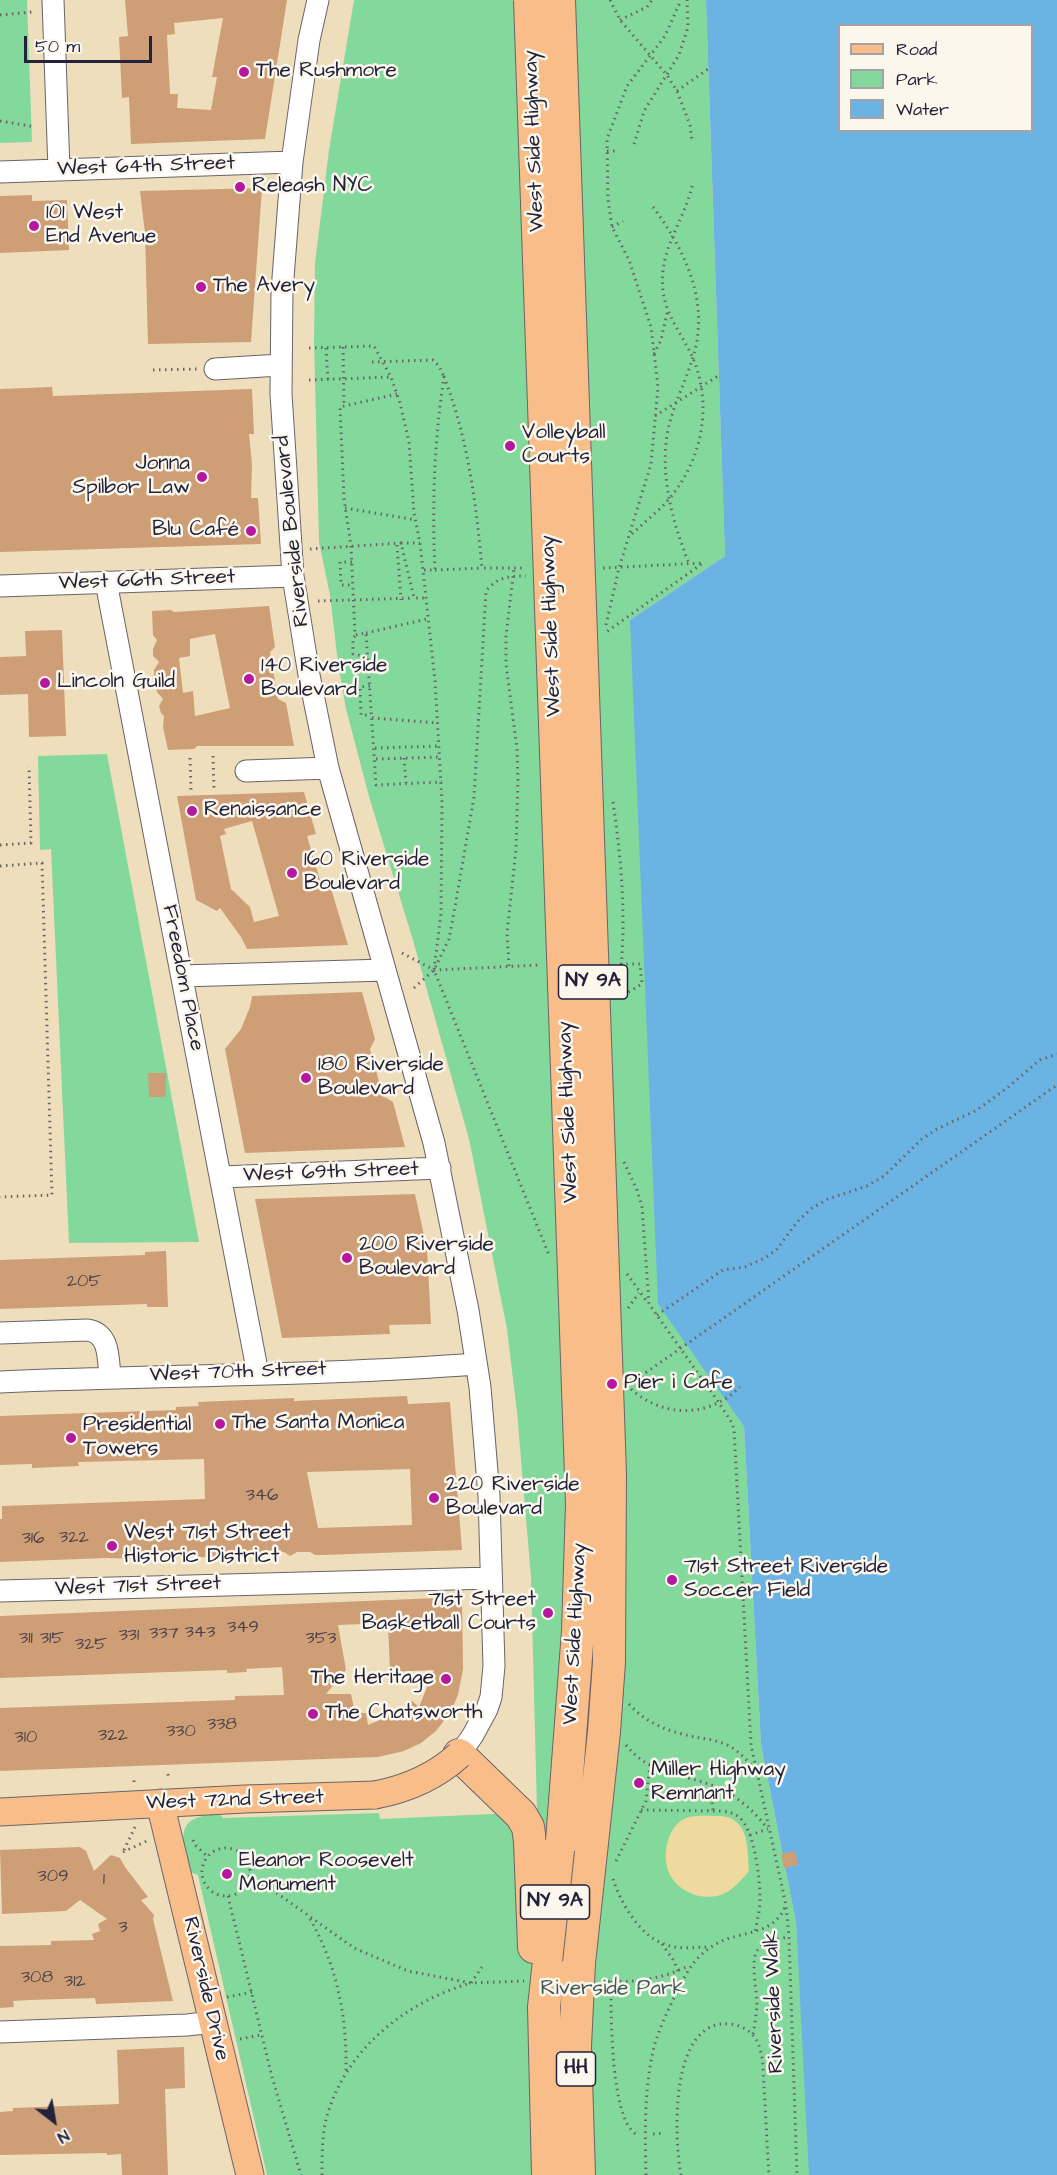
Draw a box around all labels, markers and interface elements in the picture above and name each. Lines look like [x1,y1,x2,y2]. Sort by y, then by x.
scale bar [27,24,154,62]
legend [838,24,1033,132]
text: 50 m [35,34,80,59]
text: Road [896,37,937,62]
street label: West Side Highway [519,50,551,232]
place label: The Rushmore [256,59,397,85]
marker: The Rushmore [237,65,251,79]
text: Park [896,67,938,92]
text: Water [896,97,949,122]
street label: West 64th Street [57,151,235,183]
place label: Releash NYC [252,174,372,200]
marker: Releash NYC [233,180,247,194]
place label: 101 West End Avenue [46,201,156,251]
marker: 101 West End Avenue [27,219,41,233]
place label: The Avery [213,274,315,300]
marker: The Avery [194,280,208,294]
place label: Volleyball Courts [522,421,606,471]
street label: Riverside Boulevard [270,434,316,628]
marker: Volleyball Courts [503,439,517,453]
place label: Jonna Spilbor Law [73,452,190,502]
marker: Jonna Spilbor Law [195,470,209,484]
place label: Blu Café [152,518,239,544]
marker: Blu Café [244,524,258,538]
street label: West Side Highway [536,535,568,717]
street label: West 66th Street [58,565,236,597]
place label: 140 Riverside Boulevard [261,654,387,704]
place label: Lincoln Guild [57,670,175,696]
marker: 140 Riverside Boulevard [242,672,256,686]
marker: Lincoln Guild [38,676,52,690]
place label: Renaissance [204,798,322,824]
marker: Renaissance [185,804,199,818]
place label: 160 Riverside Boulevard [304,848,429,898]
marker: 160 Riverside Boulevard [285,866,299,880]
street label: Freedom Place [155,903,209,1053]
road number: NY 9A [558,965,628,999]
street label: West Side Highway [553,1021,585,1203]
place label: 180 Riverside Boulevard [318,1053,444,1103]
marker: 180 Riverside Boulevard [299,1071,313,1085]
street label: West 69th Street [243,1157,419,1189]
place label: 200 Riverside Boulevard [359,1233,494,1283]
marker: 200 Riverside Boulevard [340,1251,354,1265]
house number: 205 [67,1271,101,1293]
street label: West 70th Street [149,1357,327,1389]
place label: Pier i Cafe [624,1371,733,1397]
marker: Pier i Cafe [605,1377,619,1391]
place label: The Santa Monica [232,1411,404,1437]
place label: Presidential Towers [83,1413,191,1463]
marker: The Santa Monica [213,1417,227,1431]
marker: Presidential Towers [64,1431,78,1445]
place label: 220 Riverside Boulevard [446,1473,580,1523]
house number: 346 [246,1485,278,1507]
marker: 220 Riverside Boulevard [427,1491,441,1505]
place label: West 71st Street Historic District [124,1521,290,1571]
house number: 322 [59,1527,89,1549]
house number: 316 [22,1528,44,1550]
marker: West 71st Street Historic District [105,1539,119,1553]
street label: West Side Highway [559,1542,593,1726]
place label: 71st Street Riverside Soccer Field [684,1555,888,1605]
street label: West 71st Street [54,1572,222,1602]
marker: 71st Street Riverside Soccer Field [665,1573,679,1587]
place label: 71st Street Basketball Courts [362,1588,536,1638]
marker: 71st Street Basketball Courts [541,1606,555,1620]
house number: 349 [227,1617,259,1639]
house number: 343 [185,1622,215,1644]
house number: 337 [149,1623,179,1645]
house number: 331 [119,1625,139,1647]
house number: 311 [19,1628,33,1650]
house number: 315 [40,1628,64,1650]
house number: 353 [305,1628,337,1650]
house number: 325 [75,1634,107,1656]
place label: The Heritage [311,1666,434,1692]
marker: The Heritage [439,1672,453,1686]
place label: The Chatsworth [325,1701,482,1727]
marker: The Chatsworth [306,1707,320,1721]
house number: 338 [207,1714,237,1736]
house number: 330 [166,1721,196,1743]
house number: 322 [98,1725,128,1747]
house number: 310 [15,1727,37,1749]
place label: Miller Highway Remnant [651,1758,786,1808]
marker: Miller Highway Remnant [632,1776,646,1790]
street label: West 72nd Street [146,1785,324,1817]
place label: Eleanor Roosevelt Monument [239,1849,414,1899]
house number: 309 [38,1866,68,1888]
marker: Eleanor Roosevelt Monument [220,1867,234,1881]
house number: 1 [103,1869,105,1891]
road number: NY 9A [520,1885,590,1919]
street label: Riverside Drive [176,1915,234,2063]
house number: 3 [118,1917,128,1939]
street label: Riverside Walk [760,1930,790,2074]
house number: 308 [21,1967,53,1989]
house number: 312 [64,1971,86,1993]
park label: Riverside Park [541,1977,685,2003]
road number: HH [556,2052,596,2086]
north arrow [24,2091,84,2151]
text: N [53,2124,73,2148]

